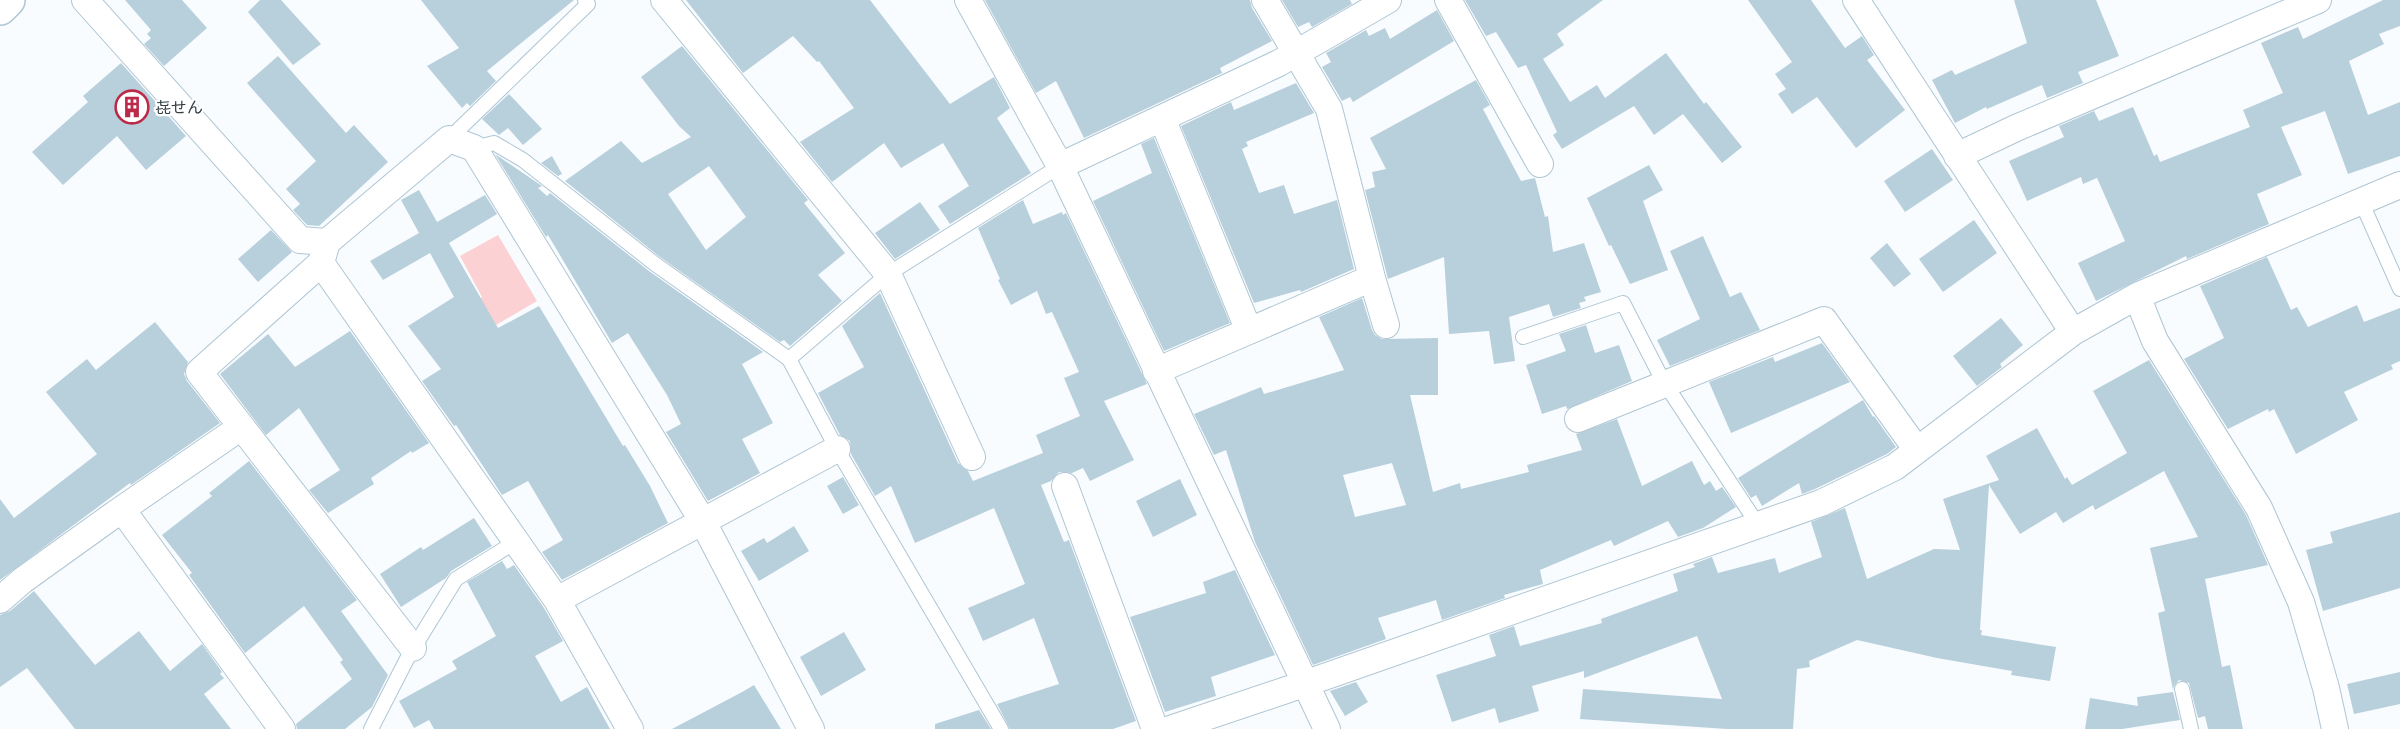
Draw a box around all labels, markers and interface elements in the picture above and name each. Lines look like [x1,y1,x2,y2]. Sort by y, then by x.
building icon: 㐂せん [114,89,150,125]
place label: 㐂せん [155,97,203,117]

